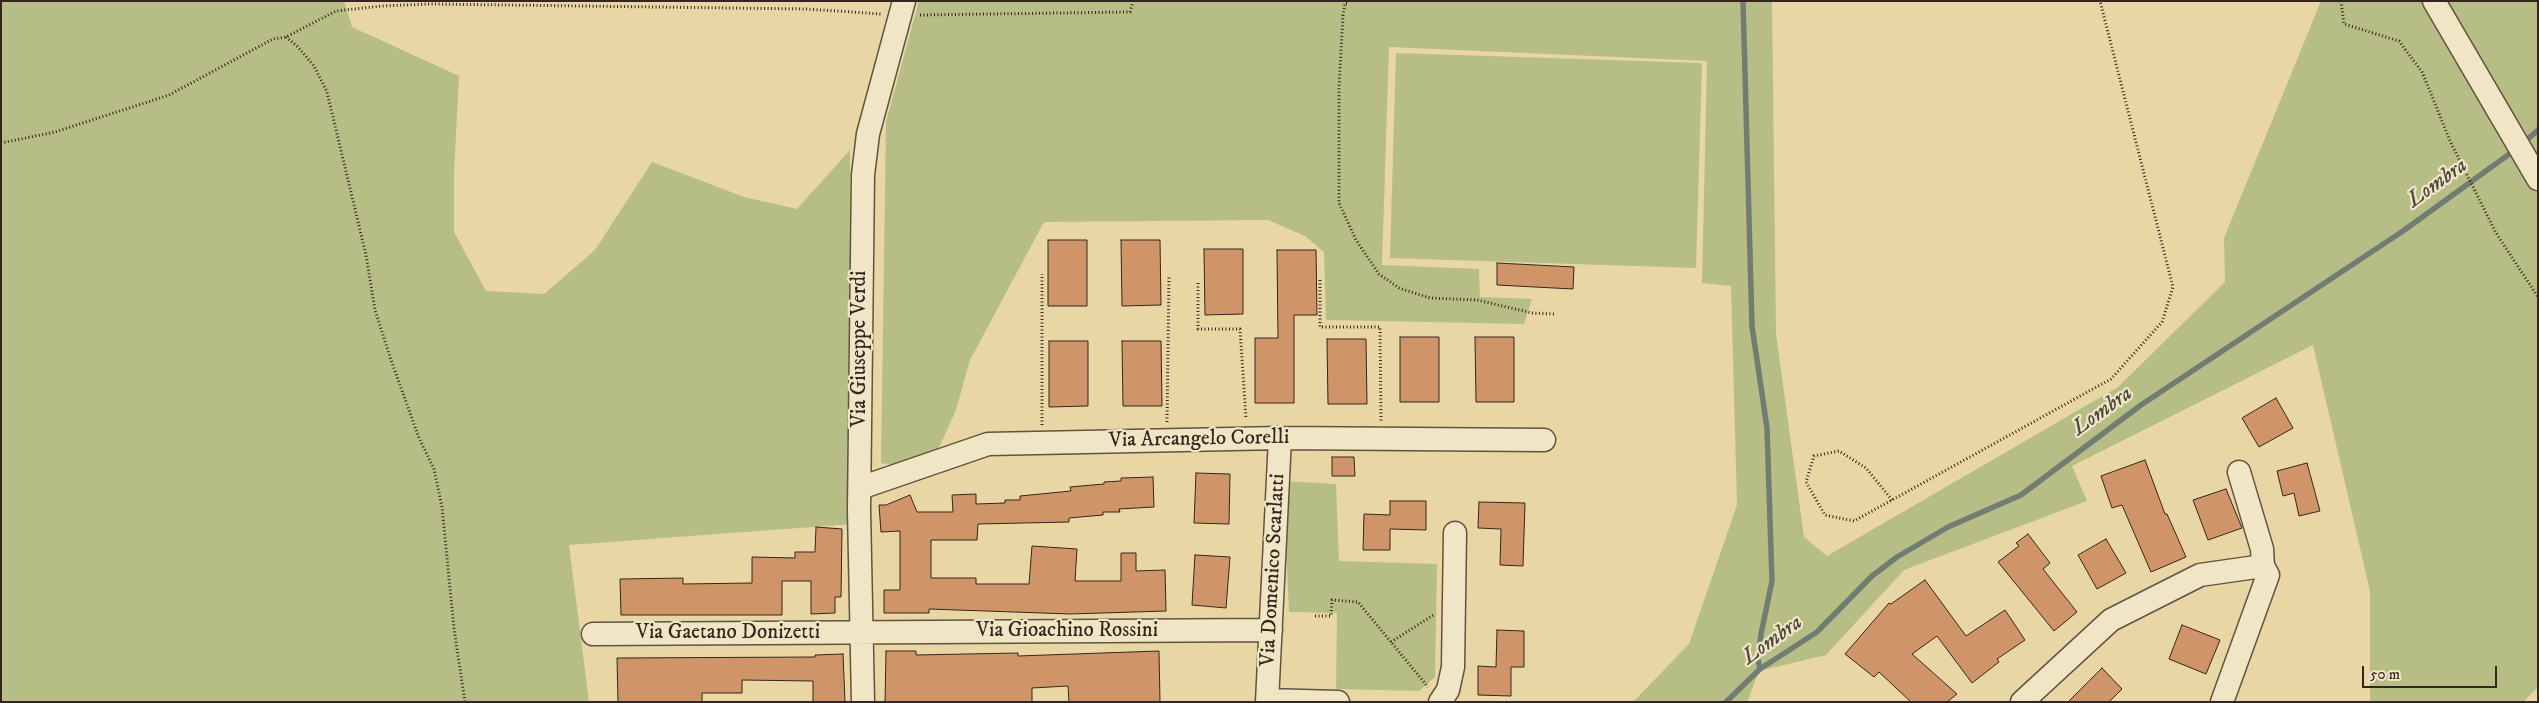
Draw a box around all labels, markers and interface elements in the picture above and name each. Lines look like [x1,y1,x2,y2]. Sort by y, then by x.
water label: Lombra [2403,153,2473,215]
street label: Via Giuseppe Verdi [848,271,874,427]
water label: Lombra [2068,381,2138,443]
street label: Via Arcangelo Corelli [1109,426,1289,454]
street label: Via Domenico Scarlatti [1256,473,1292,667]
water label: Lombra [1738,610,1808,672]
street label: Via Gioachino Rossini [976,619,1158,645]
street label: Via Gaetano Donizetti [636,621,820,647]
scale bar [2364,656,2499,688]
text: 50 m [2370,665,2400,684]

